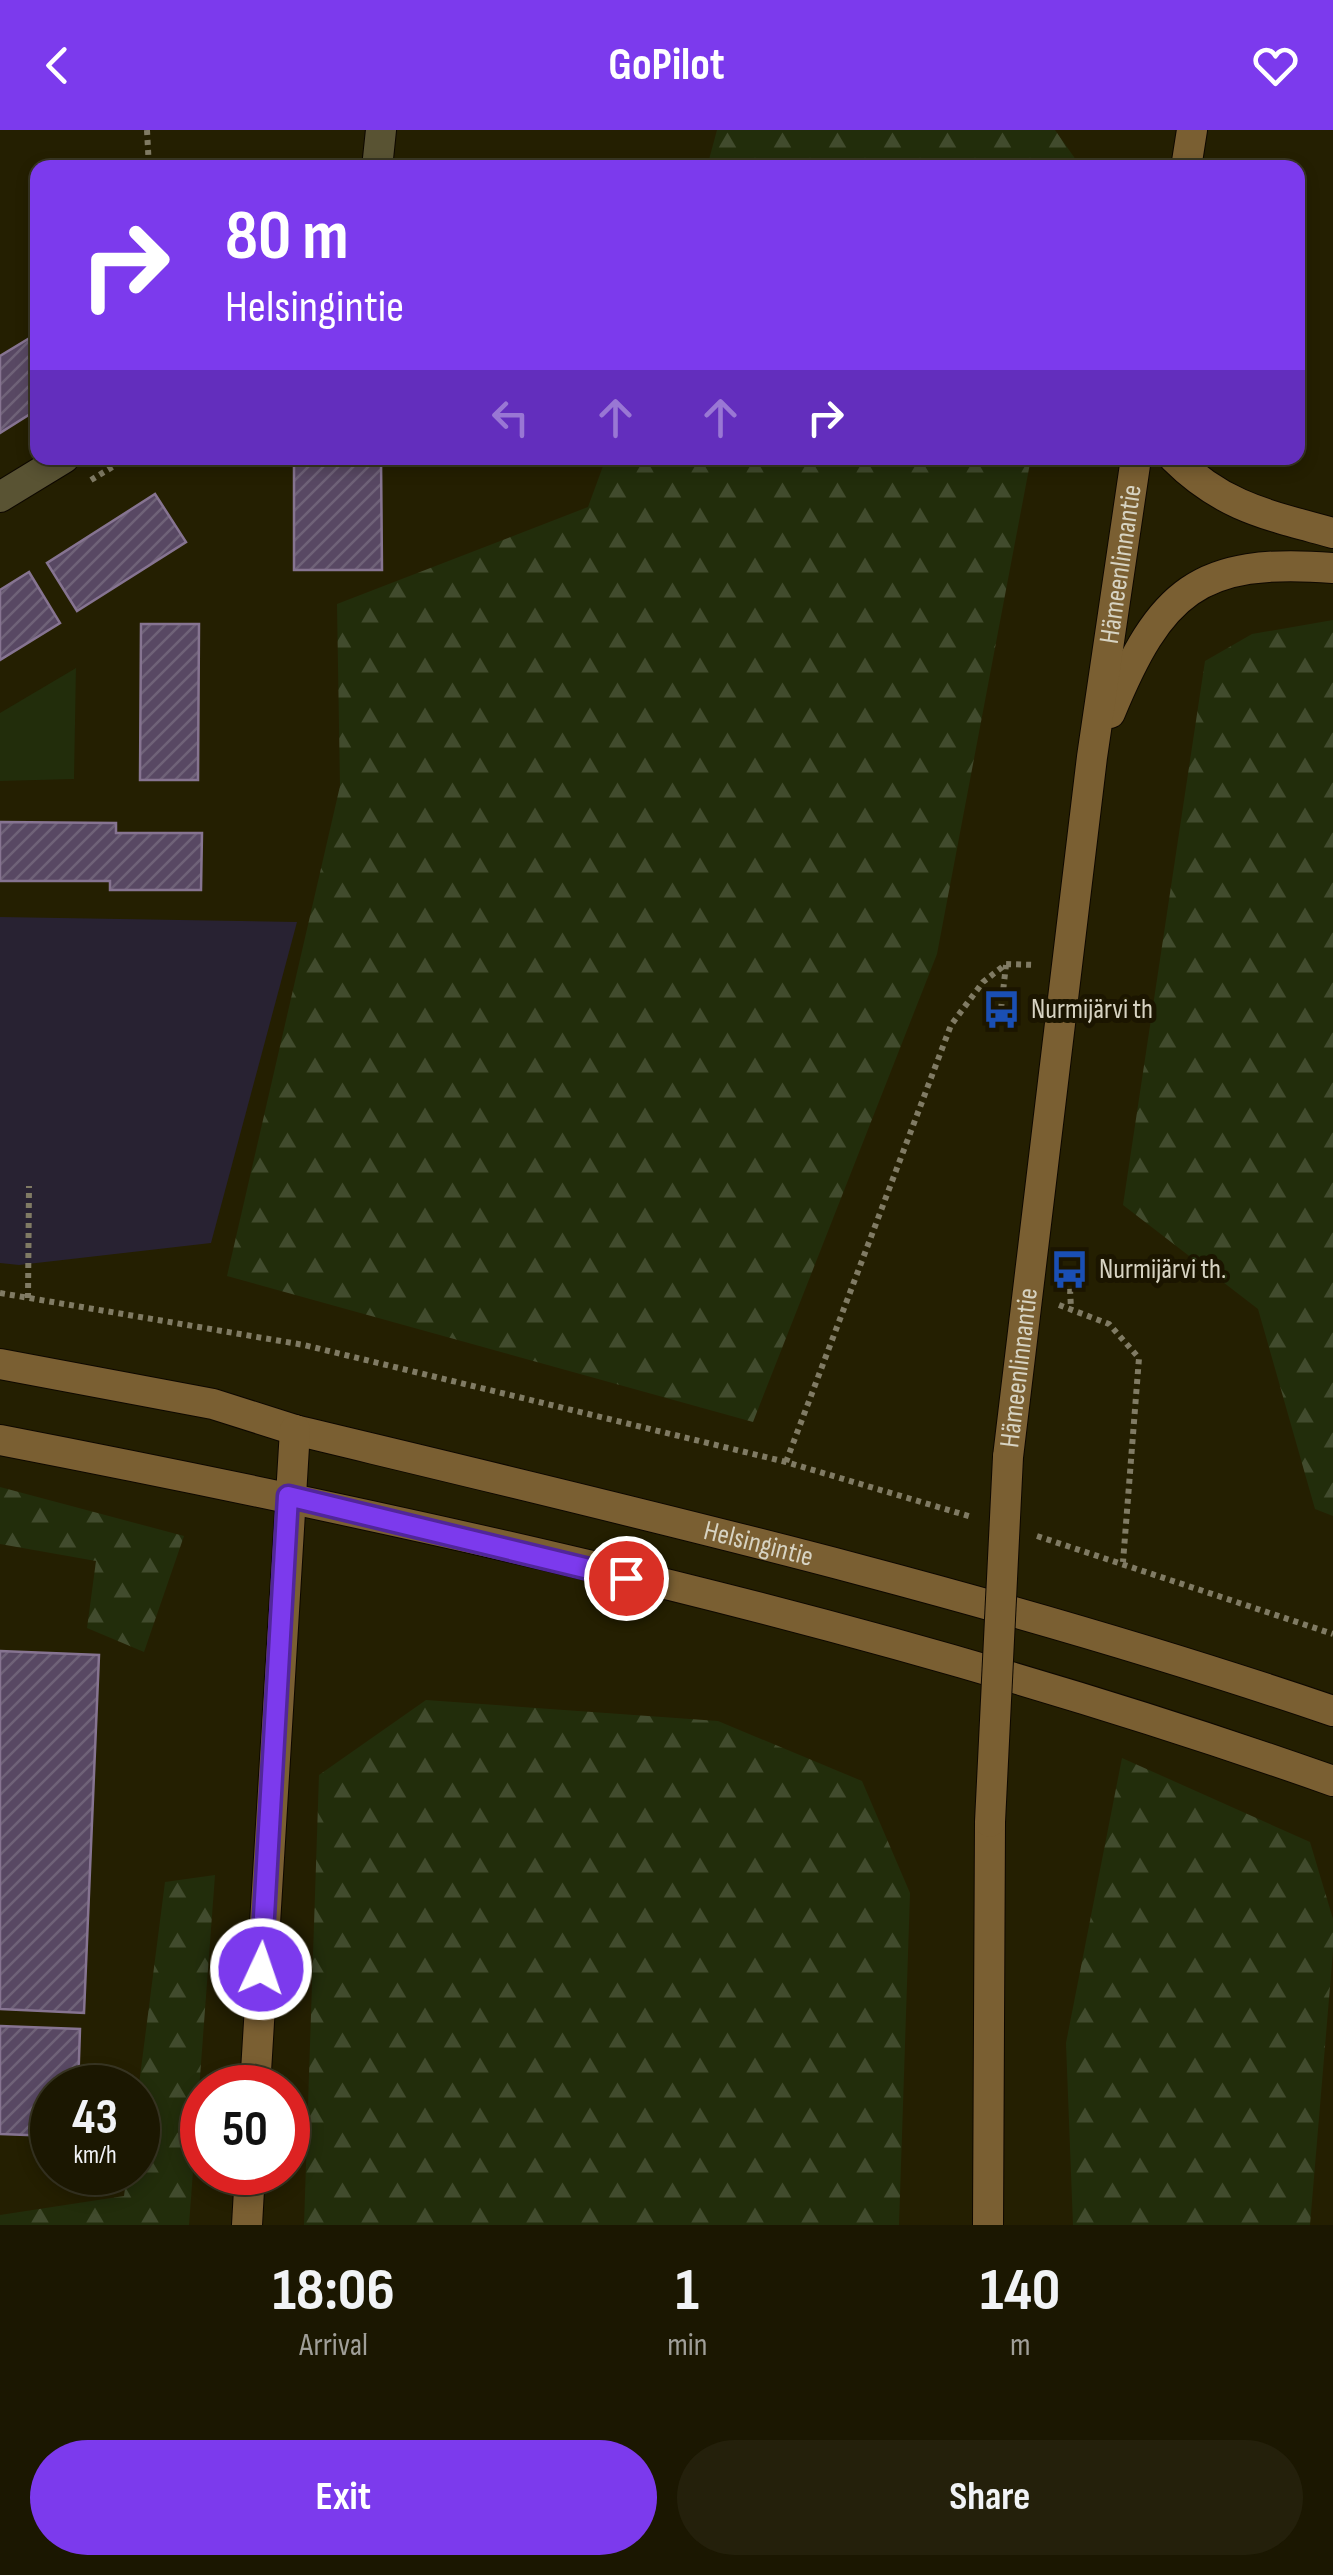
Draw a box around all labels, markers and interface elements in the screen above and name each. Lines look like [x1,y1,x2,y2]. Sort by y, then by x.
icon: back [30,38,85,93]
text: GoPilot [608,38,725,93]
icon: heart [1248,38,1303,93]
text: 80 m [225,195,349,279]
icon: right [60,200,190,330]
text: Helsingintie [225,280,404,335]
icon: left [483,390,538,445]
icon: ahead [588,390,643,445]
icon: ahead [693,390,748,445]
icon: right [798,390,853,445]
street label: Hämeenlinnantie [1092,482,1148,646]
bus stop icon: Nurmijärvi th [980,988,1022,1030]
place label: Nurmijärvi th [1031,993,1153,1026]
bus stop icon: Nurmijärvi th. [1048,1248,1090,1290]
place label: Nurmijärvi th. [1099,1253,1226,1286]
street label: Hämeenlinnantie [993,1286,1045,1449]
street label: Helsingintie [700,1514,817,1573]
pin [584,1536,669,1621]
icon: arrive [599,1551,654,1606]
position arrow [209,1917,313,2021]
speed limit sign: 50 [180,2065,310,2195]
text: 43 [72,2088,118,2148]
text: km/h [73,2140,117,2171]
text: 18:06 [273,2255,395,2327]
text: 1 [676,2255,699,2327]
text: 140 [980,2255,1060,2327]
text: Arrival [299,2326,368,2365]
text: min [667,2326,707,2365]
text: m [1010,2326,1030,2365]
button: Exit [30,2440,657,2555]
button: Share [677,2440,1303,2555]

